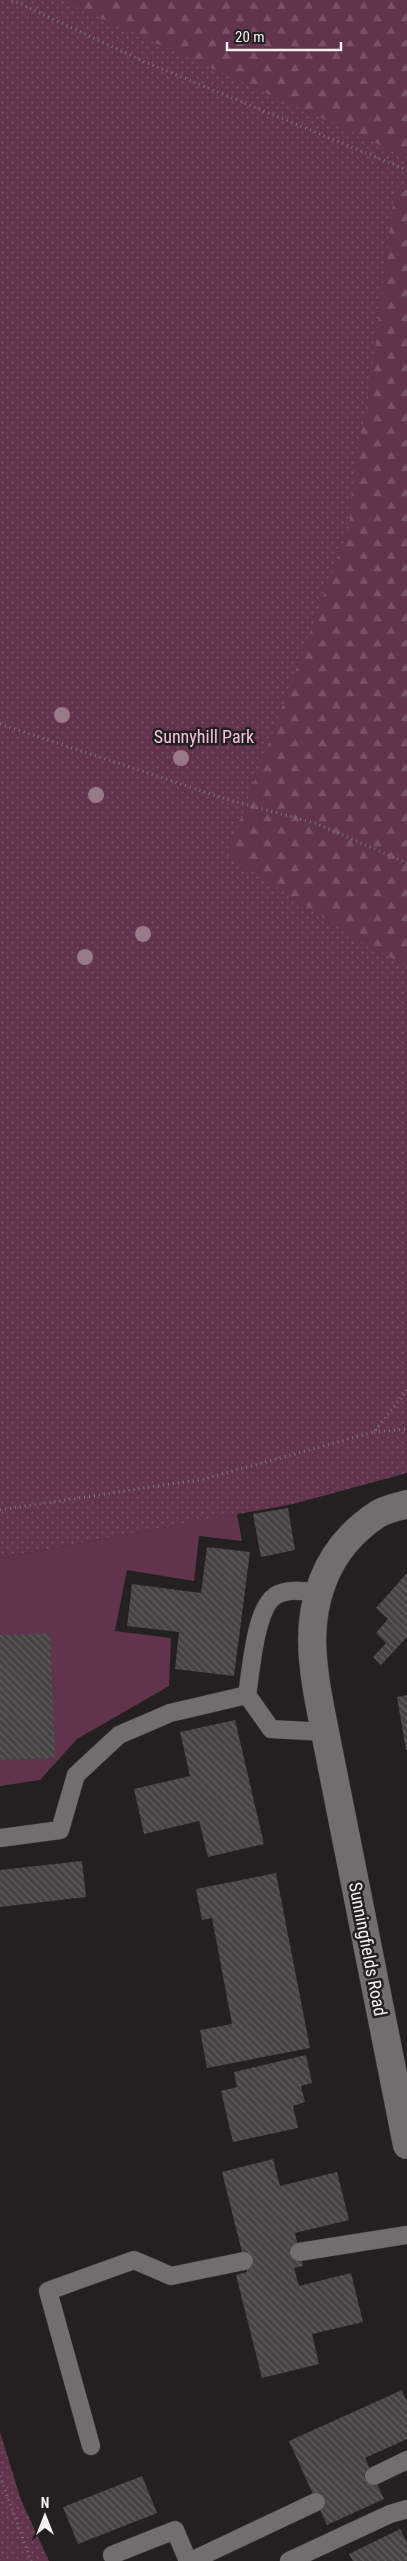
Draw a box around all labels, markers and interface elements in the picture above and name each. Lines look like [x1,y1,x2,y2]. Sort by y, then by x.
scale bar [227,20,341,52]
text: 20 m [235,28,265,46]
park label: Sunnyhill Park [154,726,254,747]
street label: Sunningfields Road [345,1880,391,2018]
north arrow [20,2491,70,2541]
text: N [41,2495,49,2511]

